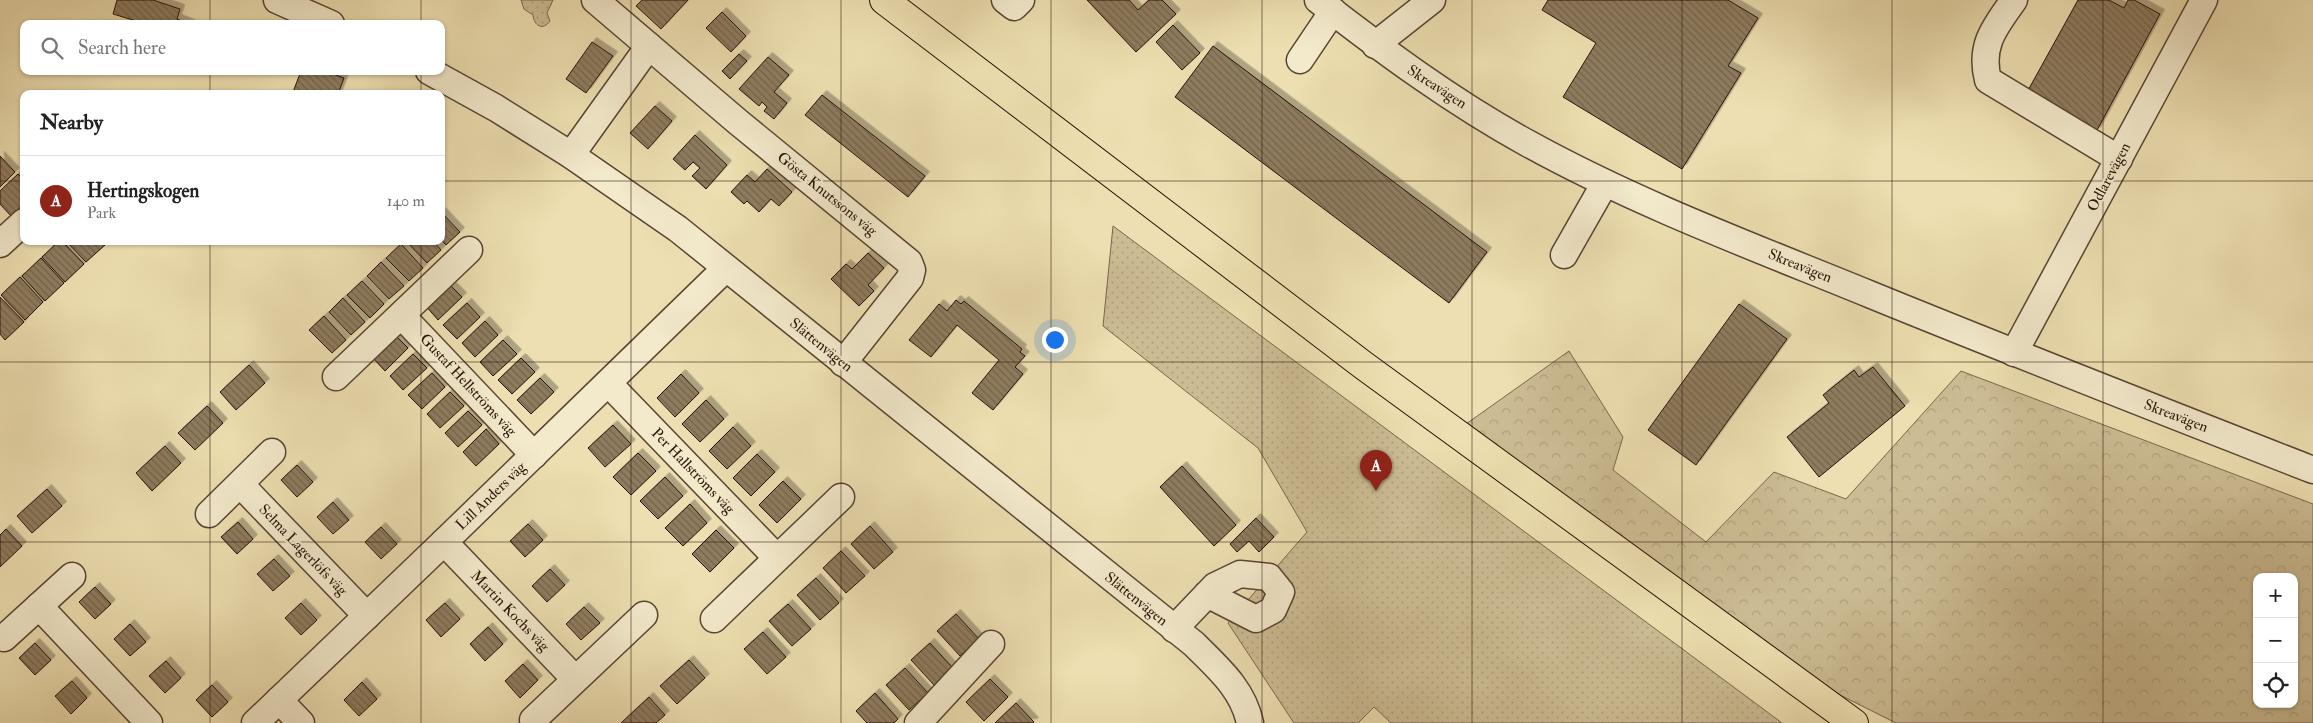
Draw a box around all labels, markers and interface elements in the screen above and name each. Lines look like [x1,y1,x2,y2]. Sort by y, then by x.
search box [20,20,445,75]
icon: search [38,34,66,62]
text: Search here [78,36,166,60]
street label: Skreavägen [1404,61,1471,113]
text: Nearby [40,109,103,136]
street label: Odlarevägen [2083,139,2135,215]
street label: Gösta Knutssons väg [773,148,881,241]
text: Hertingskogen [87,179,199,203]
text: A [51,191,61,211]
text: 140 m [387,191,425,211]
text: Park [87,203,116,223]
street label: Skreavägen [1765,245,1835,287]
street label: Slättenvägen [786,314,857,376]
your location [1042,327,1068,353]
street label: Gustaf Hellströms väg [416,330,521,441]
street label: Skreavägen [2141,395,2211,437]
street label: Per Hallströms väg [647,424,739,518]
pin: A [1360,450,1392,491]
street label: Lill Anders väg [452,457,531,534]
street label: Selma Lagerlöfs väg [255,500,352,600]
street label: Martin Kochs väg [467,566,554,656]
street label: Slättenvägen [1101,568,1172,630]
map controls [2253,573,2298,708]
button: + [2253,573,2298,618]
button: − [2253,618,2298,663]
button: locate [2253,663,2298,708]

